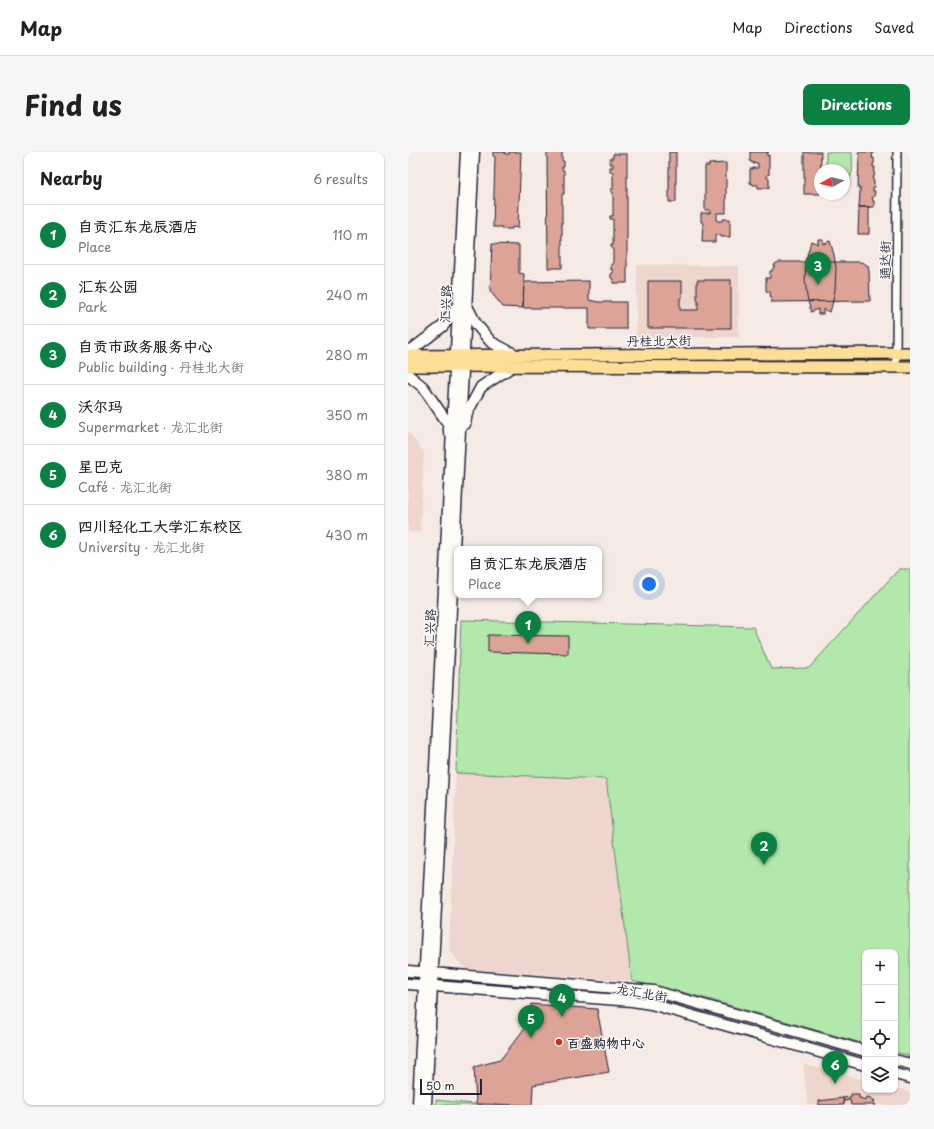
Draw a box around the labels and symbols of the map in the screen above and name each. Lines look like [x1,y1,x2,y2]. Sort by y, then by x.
north arrow [814,164,850,200]
street label: 通达街 [875,240,894,280]
pin: 3 [805,252,831,285]
street label: 汇兴路 [434,284,456,324]
street label: 丹桂北大街 [626,330,692,350]
your location [639,574,659,594]
street label: 汇兴路 [418,608,440,648]
pin: 1 [515,611,541,644]
pin: 2 [751,832,777,865]
street label: 龙汇北街 [615,978,669,1006]
pin: 4 [549,984,575,1017]
pin: 5 [518,1005,544,1038]
place label: 百盛购物中心 [567,1033,645,1052]
marker: 百盛购物中心 [554,1037,564,1047]
pin: 6 [822,1051,848,1084]
scale bar [420,1077,482,1096]

